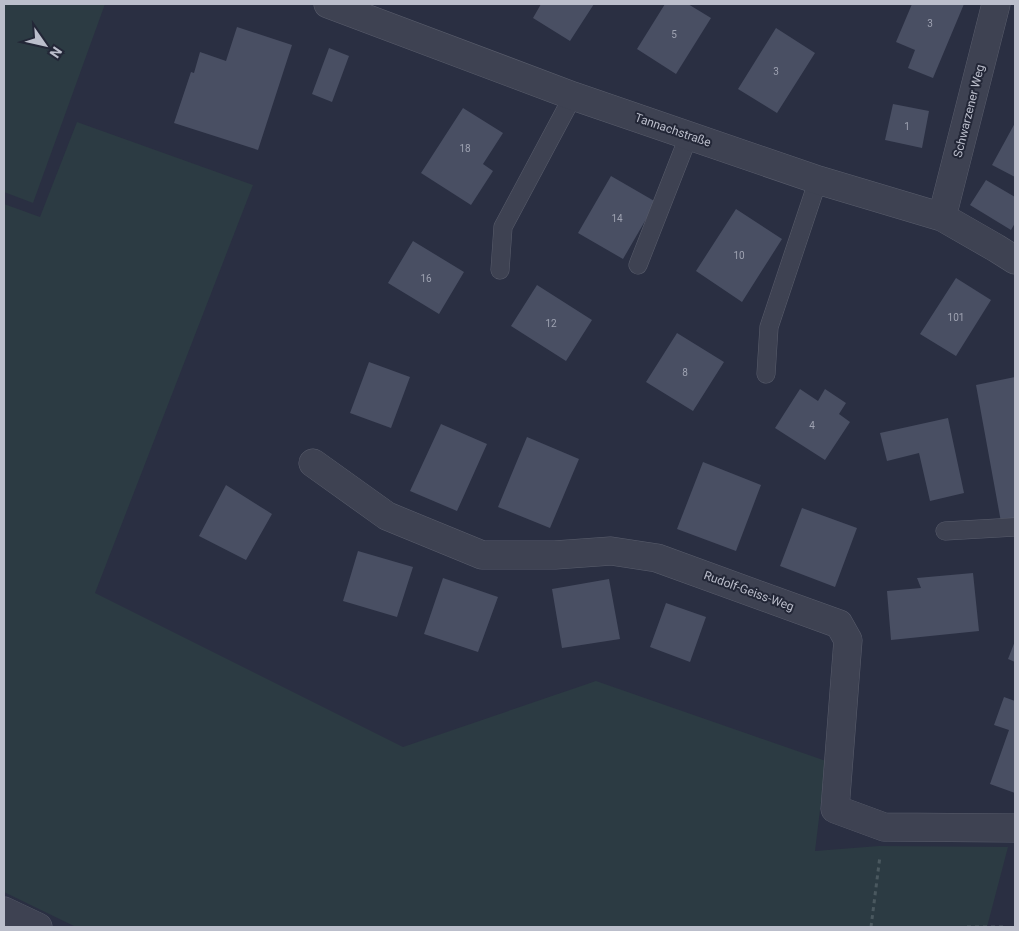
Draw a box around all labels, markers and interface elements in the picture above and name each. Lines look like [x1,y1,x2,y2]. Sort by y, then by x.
house number: 3 [927,18,933,29]
north arrow [20,20,70,70]
house number: 5 [671,29,677,40]
text: N [46,44,65,61]
street label: Schwarzener Weg [951,63,987,159]
house number: 3 [773,66,779,77]
street label: Tannachstraße [633,110,713,150]
house number: 1 [904,121,910,132]
house number: 18 [459,143,471,154]
house number: 14 [611,213,623,224]
house number: 10 [733,250,745,261]
house number: 16 [420,273,432,284]
house number: 101 [948,312,964,323]
house number: 12 [545,318,557,329]
house number: 8 [682,367,688,378]
house number: 4 [809,420,815,431]
street label: Rudolf-Geiss-Weg [702,568,796,614]

